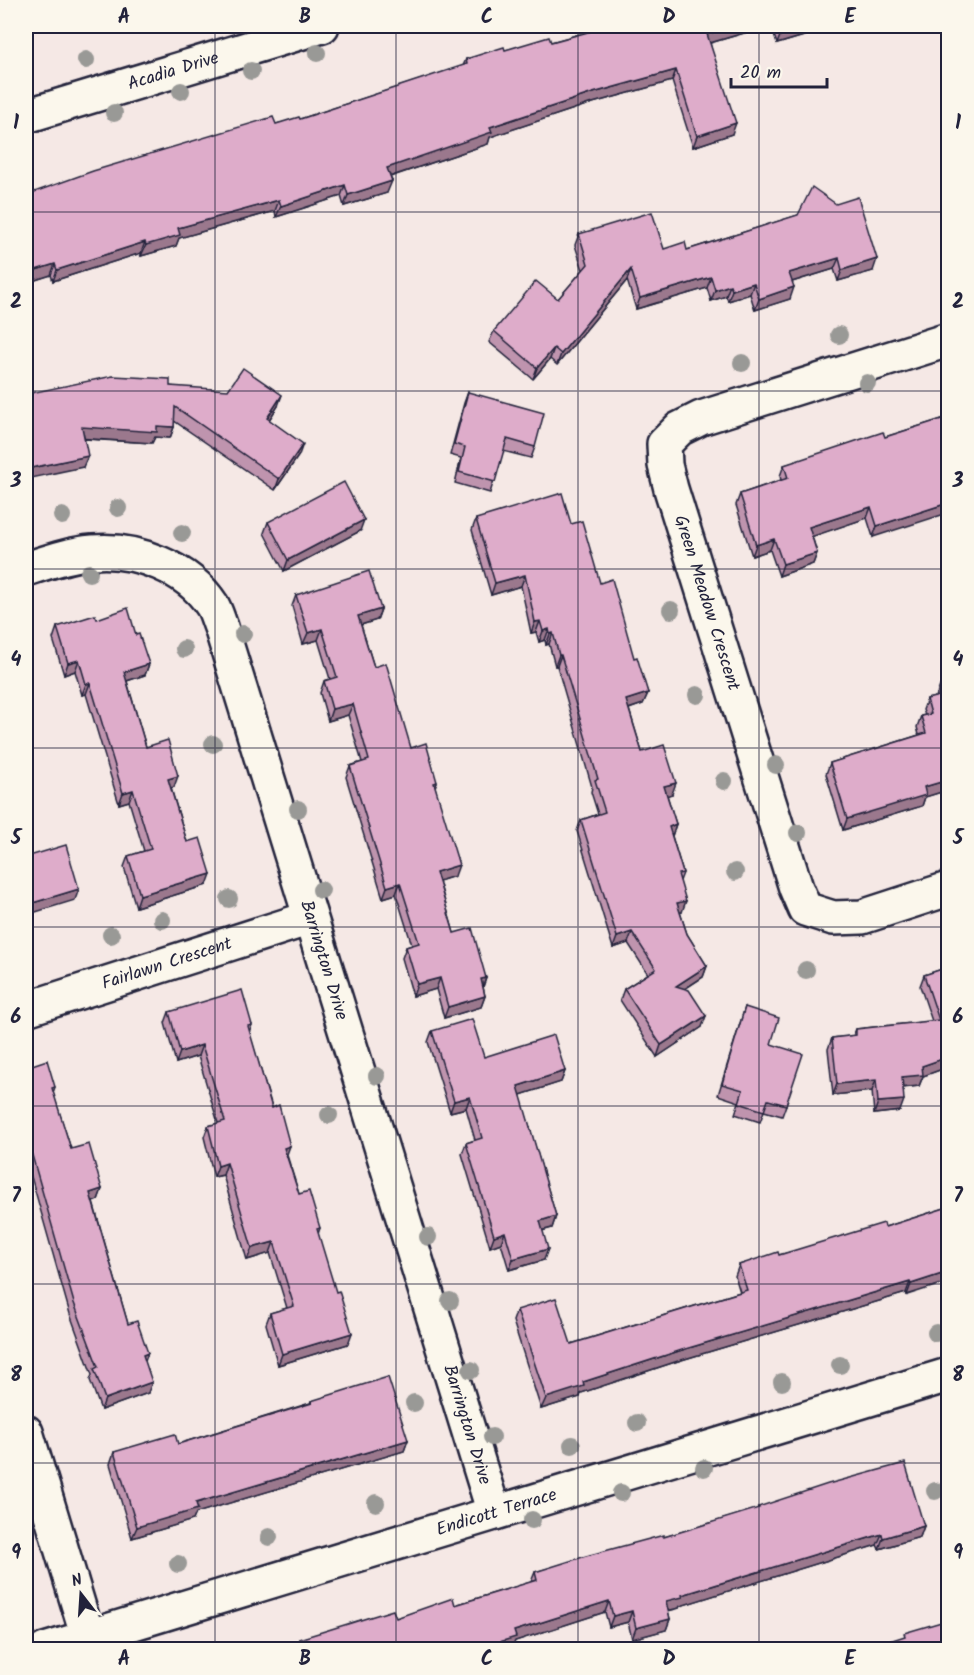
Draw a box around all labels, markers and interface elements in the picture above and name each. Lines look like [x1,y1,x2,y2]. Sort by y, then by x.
text: A [118,2,130,34]
text: B [299,2,311,34]
text: C [481,2,493,34]
text: D [662,2,676,34]
text: E [844,2,856,34]
street label: Acadia Drive [124,44,223,99]
scale bar [731,51,827,89]
text: 20 m [740,59,781,88]
text: 1 [13,108,19,140]
text: 1 [955,108,961,140]
text: 2 [10,287,22,319]
text: 2 [952,287,964,319]
text: 3 [10,466,22,498]
text: 3 [952,466,964,498]
street label: Green Meadow Crescent [666,512,748,695]
text: 4 [11,645,22,677]
text: 4 [953,645,964,677]
text: 5 [10,823,23,855]
text: 5 [952,823,965,855]
street label: Barrington Drive [292,897,356,1024]
street label: Fairlawn Crescent [98,929,237,998]
text: 6 [11,1002,22,1034]
text: 6 [953,1002,964,1034]
text: 7 [11,1181,21,1213]
text: 7 [953,1181,963,1213]
text: 8 [10,1360,22,1392]
text: 8 [952,1360,964,1392]
street label: Barrington Drive [435,1361,499,1488]
street label: Endicott Terrace [433,1480,561,1545]
text: 9 [11,1538,21,1570]
text: 9 [953,1538,963,1570]
north arrow [51,1564,111,1624]
text: N [69,1568,86,1595]
text: A [118,1644,130,1675]
text: B [299,1644,311,1675]
text: C [481,1644,493,1675]
text: D [662,1644,676,1675]
text: E [844,1644,856,1675]

